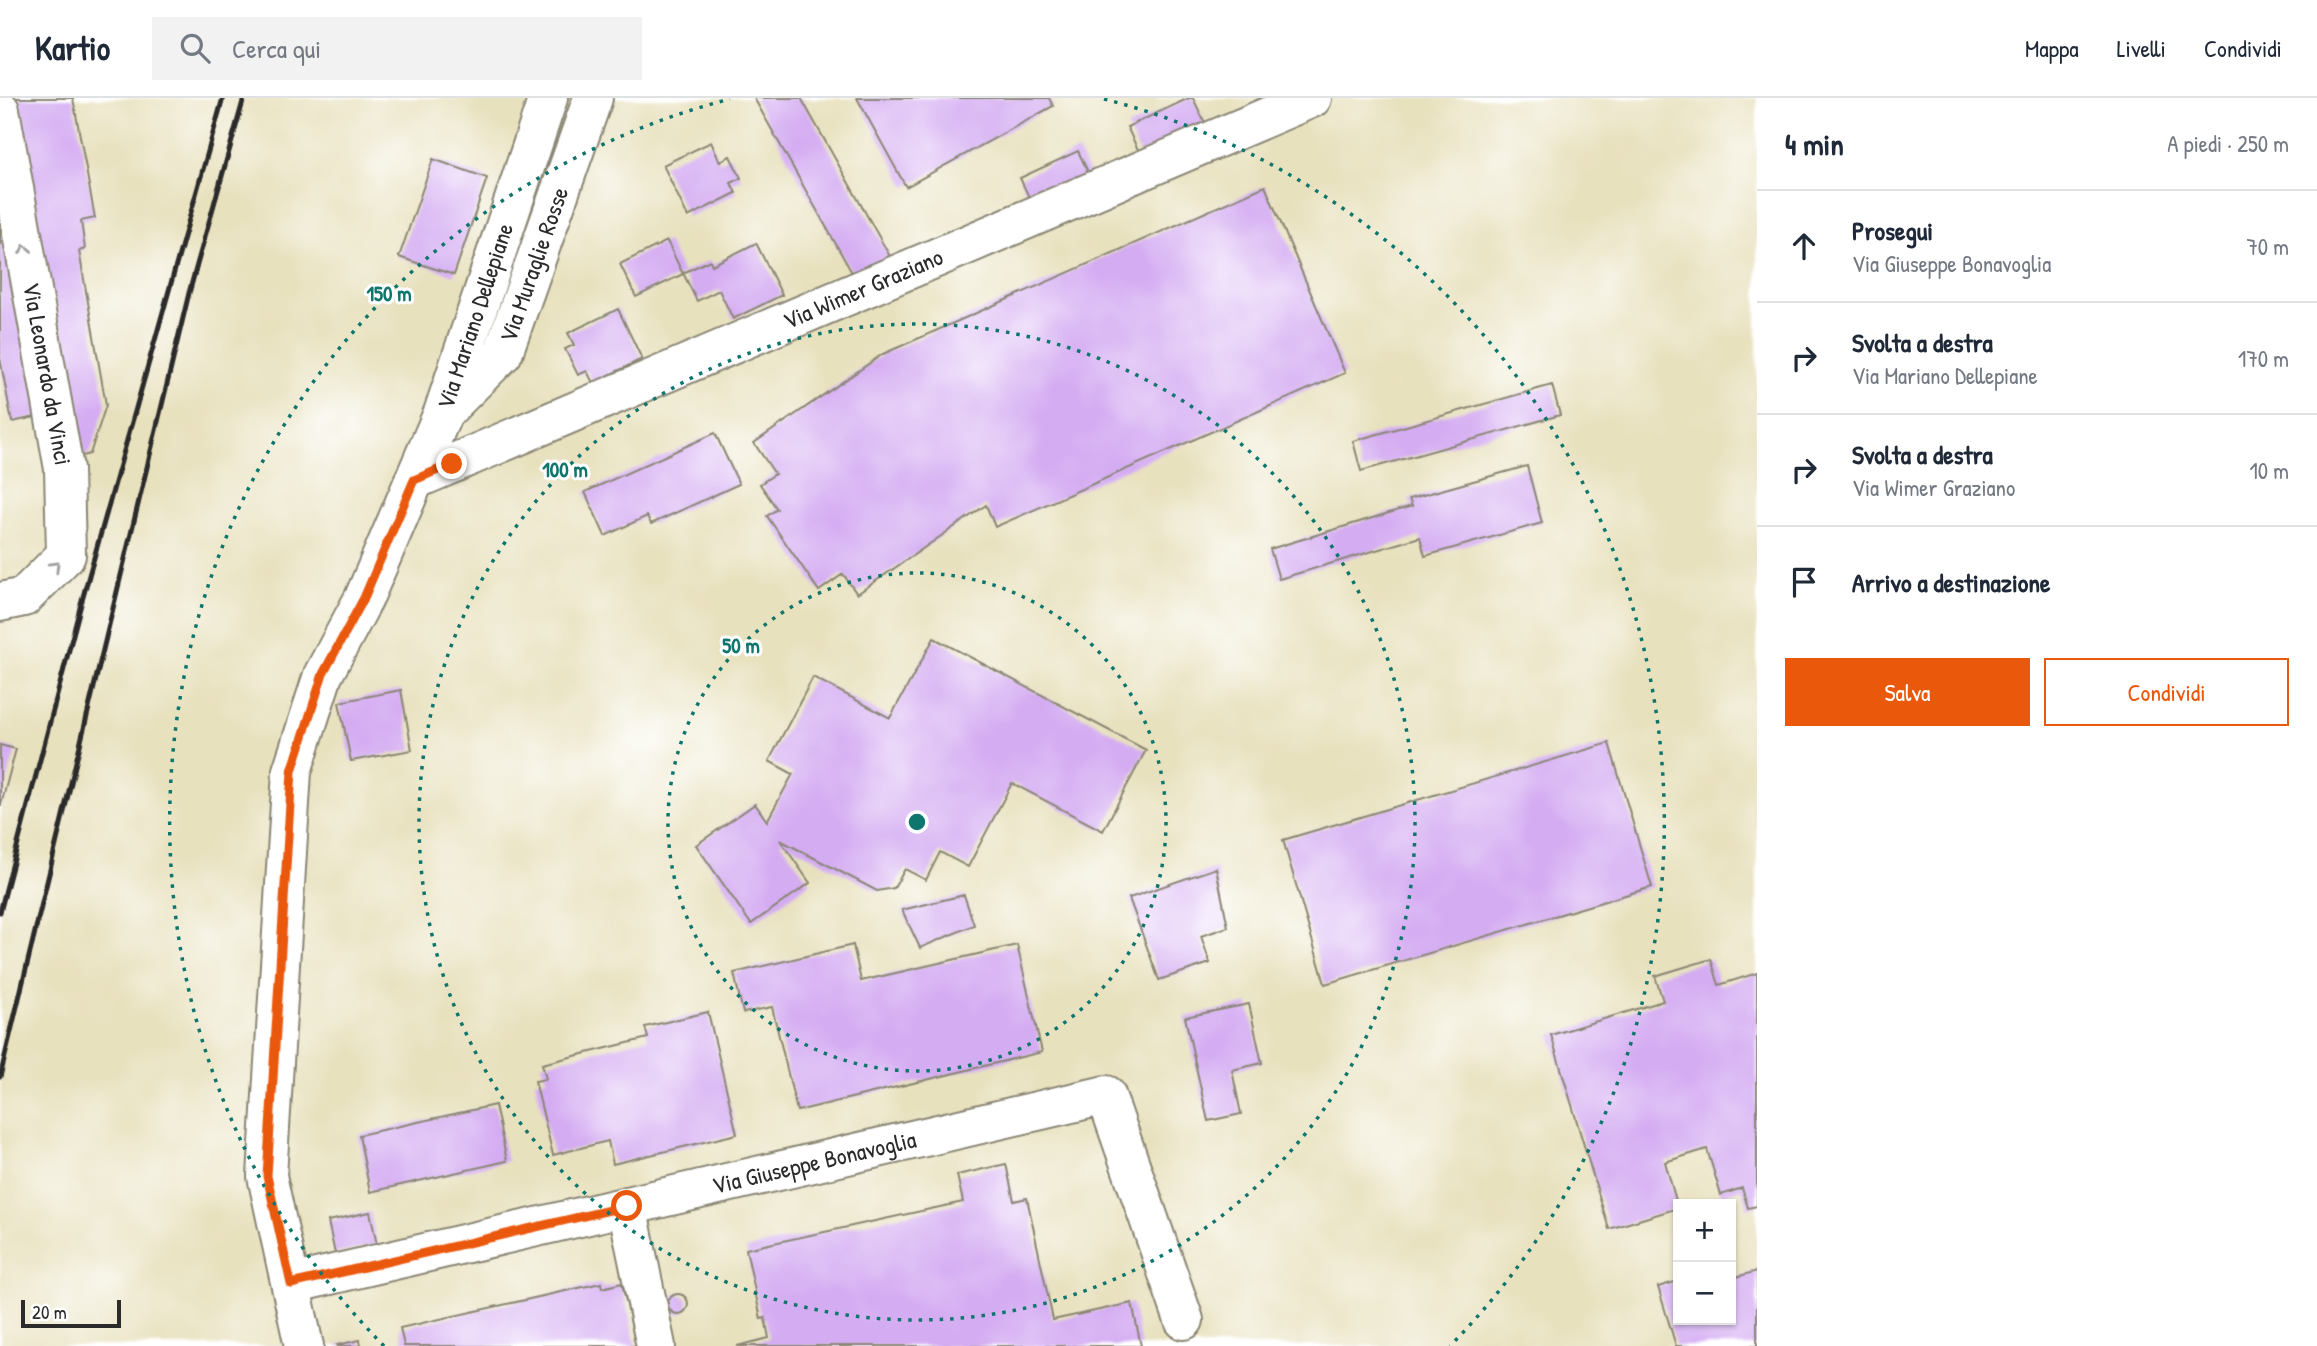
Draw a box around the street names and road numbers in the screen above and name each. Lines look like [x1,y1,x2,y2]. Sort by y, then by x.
street label: Via Muraglie Rosse [491,182,576,346]
street label: Via Mariano Dellepiane [428,218,520,413]
street label: Via Wimer Graziano [778,240,948,336]
street label: Via Leonardo da Vinci [16,280,80,468]
street label: Via Giuseppe Bonavoglia [709,1123,919,1201]

